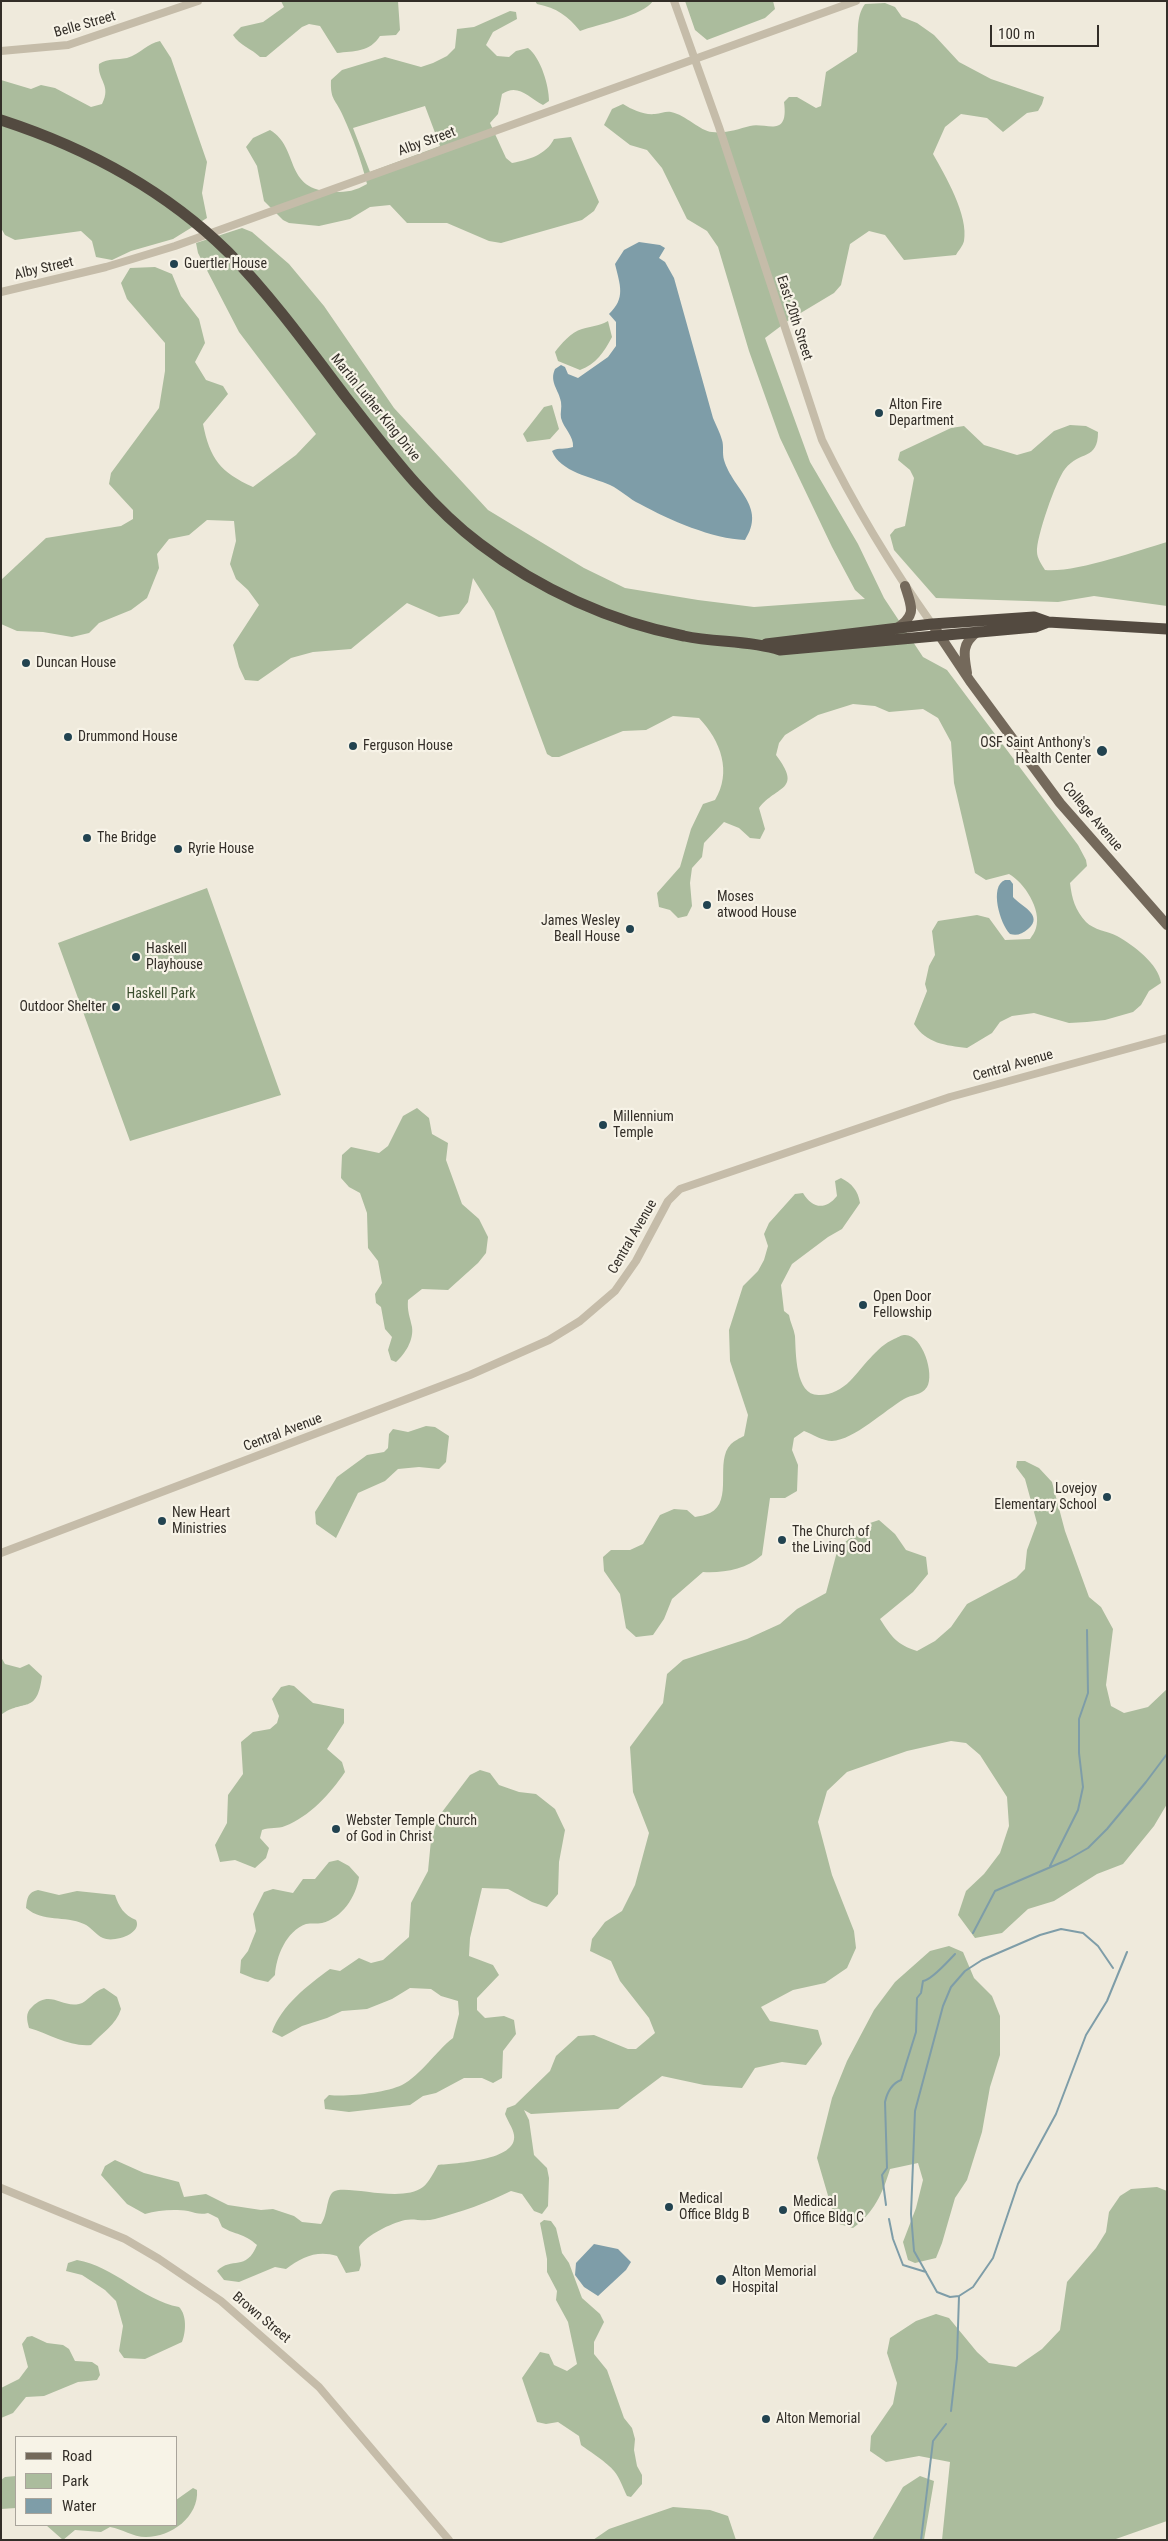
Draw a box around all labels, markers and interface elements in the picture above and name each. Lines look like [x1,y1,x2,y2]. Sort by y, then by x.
street label: Belle Street [52,8,118,42]
scale bar [993,15,1102,47]
text: 100 m [998,25,1035,43]
street label: Alby Street [396,124,458,160]
street label: Alby Street [13,254,75,284]
place label: Guertler House [184,256,267,272]
marker: Guertler House [168,258,180,270]
street label: East 20th Street [772,273,816,363]
street label: Martin Luther King Drive [327,351,423,465]
place label: Alton Fire Department [889,397,954,430]
marker: Alton Fire Department [873,407,885,419]
place label: Duncan House [36,655,116,671]
marker: Duncan House [20,657,32,669]
place label: Drummond House [78,729,177,745]
marker: Drummond House [62,731,74,743]
place label: OSF Saint Anthony's Health Center [980,735,1091,768]
place label: Ferguson House [363,738,453,754]
marker: Ferguson House [347,740,359,752]
marker: OSF Saint Anthony's Health Center [1095,744,1109,758]
street label: College Avenue [1058,779,1126,855]
place label: The Bridge [97,830,156,846]
marker: The Bridge [81,832,93,844]
place label: Ryrie House [188,841,254,857]
marker: Ryrie House [172,843,184,855]
place label: Moses atwood House [717,889,797,922]
marker: Moses atwood House [701,899,713,911]
place label: James Wesley Beall House [541,913,620,946]
marker: James Wesley Beall House [624,923,636,935]
place label: Haskell Playhouse [146,941,203,974]
marker: Haskell Playhouse [130,951,142,963]
park label: Haskell Park [126,986,196,1002]
place label: Outdoor Shelter [19,999,106,1015]
marker: Outdoor Shelter [110,1001,122,1013]
street label: Central Avenue [971,1047,1055,1085]
place label: Millennium Temple [613,1109,674,1142]
marker: Millennium Temple [597,1119,609,1131]
street label: Central Avenue [605,1197,661,1277]
place label: Open Door Fellowship [873,1289,932,1321]
marker: Open Door Fellowship [857,1299,869,1311]
street label: Central Avenue [241,1410,325,1456]
place label: Lovejoy Elementary School [994,1481,1097,1514]
marker: Lovejoy Elementary School [1101,1491,1113,1503]
place label: New Heart Ministries [172,1505,230,1538]
marker: New Heart Ministries [156,1515,168,1527]
place label: The Church of the Living God [792,1524,871,1556]
marker: The Church of the Living God [776,1534,788,1546]
place label: Webster Temple Church of God in Christ [346,1813,477,1845]
marker: Webster Temple Church of God in Christ [330,1823,342,1835]
place label: Medical Office Bldg B [679,2191,750,2224]
place label: Medical Office Bldg C [793,2194,864,2226]
marker: Medical Office Bldg B [663,2201,675,2213]
marker: Medical Office Bldg C [777,2204,789,2216]
place label: Alton Memorial Hospital [732,2264,816,2296]
marker: Alton Memorial Hospital [714,2273,728,2287]
street label: Brown Street [229,2289,293,2347]
place label: Alton Memorial [776,2411,860,2427]
marker: Alton Memorial [760,2413,772,2425]
legend [15,2436,178,2526]
text: Road [62,2447,92,2465]
text: Park [62,2472,89,2490]
text: Water [62,2497,96,2515]

